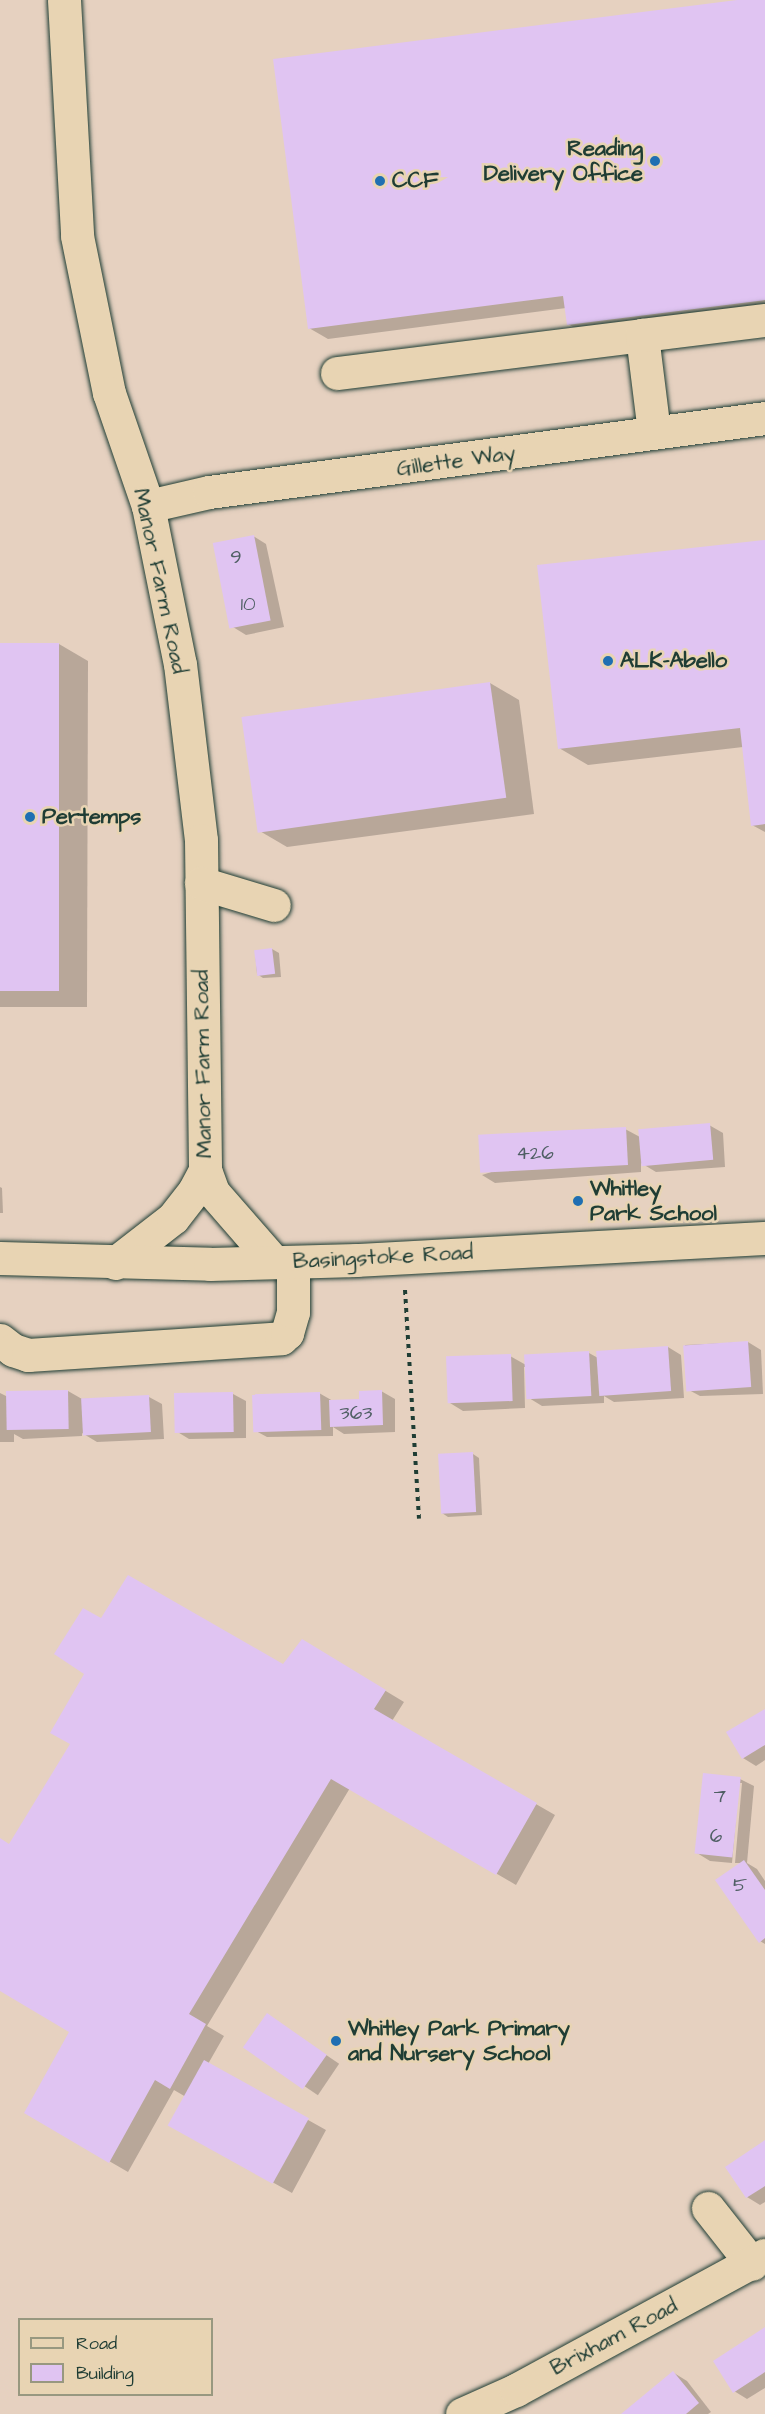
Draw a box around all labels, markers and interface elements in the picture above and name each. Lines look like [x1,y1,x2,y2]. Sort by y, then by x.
place label: Reading Delivery Office [484,135,643,186]
marker: Reading Delivery Office [648,154,662,168]
place label: CCF [392,168,438,194]
marker: CCF [373,174,387,188]
street label: Gillette Way [395,440,517,482]
street label: Manor Farm Road [127,486,193,676]
house number: 9 [230,545,242,569]
house number: 10 [240,592,256,616]
place label: ALK-Abello [620,648,727,674]
marker: ALK-Abello [601,654,615,668]
place label: Pertemps [42,804,141,830]
marker: Pertemps [23,810,37,824]
street label: Manor Farm Road [188,969,218,1159]
house number: 426 [516,1141,554,1165]
place label: Whitley Park School [590,1175,717,1226]
marker: Whitley Park School [571,1194,585,1208]
street label: Basingstoke Road [292,1239,474,1275]
house number: 363 [340,1401,372,1425]
house number: 7 [714,1784,726,1808]
house number: 6 [710,1824,722,1848]
house number: 5 [733,1873,747,1897]
place label: Whitley Park Primary and Nursery School [348,2015,570,2066]
marker: Whitley Park Primary and Nursery School [329,2034,343,2048]
street label: Brixham Road [546,2292,682,2382]
legend [18,2318,213,2396]
text: Road [76,2331,117,2356]
text: Building [76,2361,134,2386]

